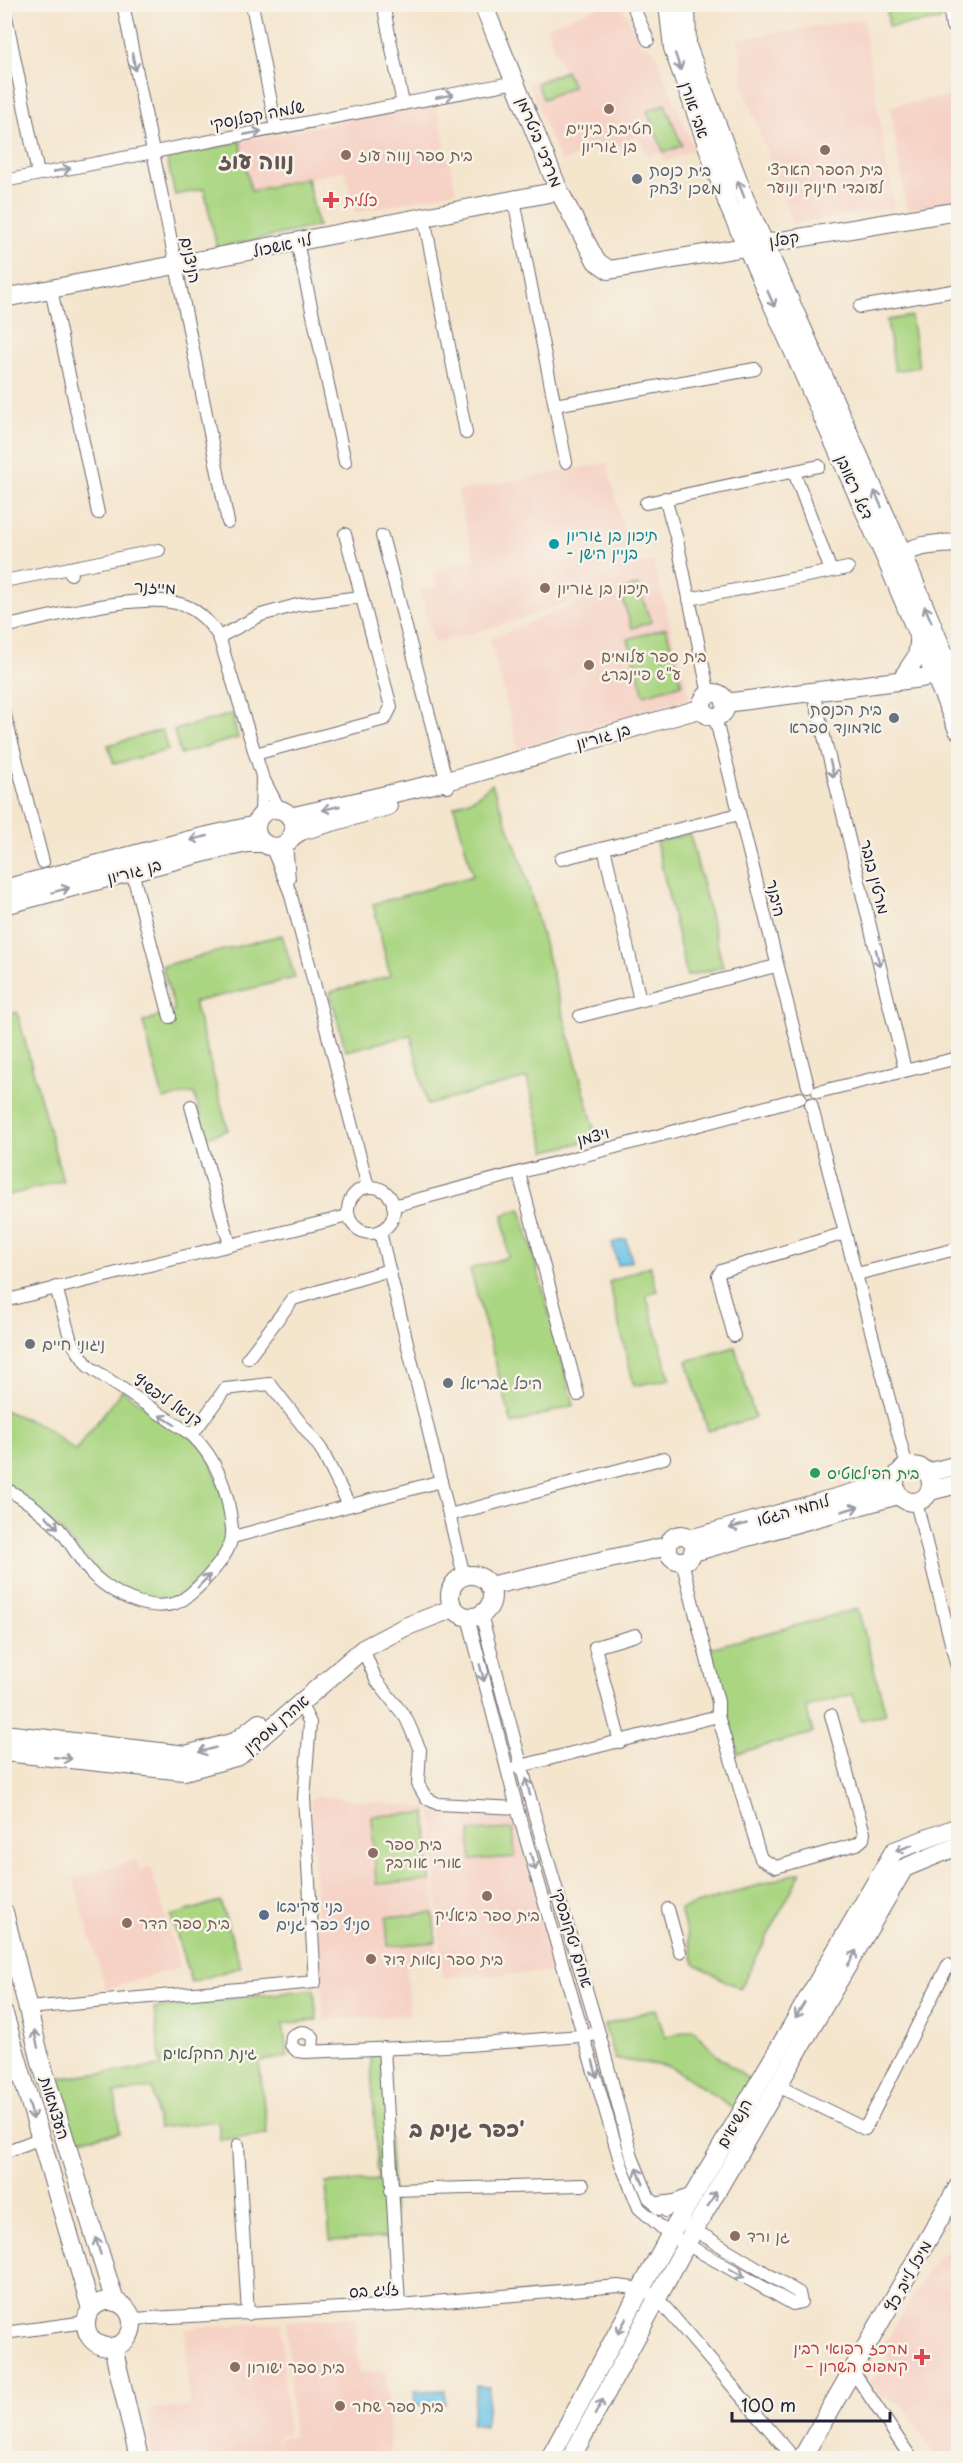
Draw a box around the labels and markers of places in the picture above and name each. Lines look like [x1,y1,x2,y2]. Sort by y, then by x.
marker: חטיבת ביניים בן גוריון [602,102,616,116]
place label: חטיבת ביניים בן גוריון [566,115,652,157]
place label: בית ספר נווה עוז [358,142,473,166]
marker: בית הספר הארצי לעובדי חינוך ונוער [818,143,832,157]
marker: בית ספר נווה עוז [339,148,353,162]
place label: בית הספר הארצי לעובדי חינוך ונוער [767,156,885,198]
place label: בית כנסת משכן יצחק [649,157,722,199]
marker: בית כנסת משכן יצחק [630,172,644,186]
place label: כללית [343,187,378,211]
marker: כללית [322,191,340,209]
place label: תיכון בן גוריון - בניין הישן [566,522,658,564]
marker: תיכון בן גוריון - בניין הישן [547,537,561,551]
place label: תיכון בן גוריון [557,575,649,599]
marker: תיכון בן גוריון [538,581,552,595]
place label: בית ספר עלומים ע"ש פיינברג [601,643,707,685]
marker: בית ספר עלומים ע"ש פיינברג [582,658,596,672]
place label: בית הכנסת אדמונד ספרא [789,696,882,738]
marker: בית הכנסת אדמונד ספרא [887,711,901,725]
place label: ניגוני חיים [42,1331,105,1355]
marker: ניגוני חיים [23,1337,37,1351]
place label: היכל גבריאל [460,1370,542,1394]
marker: היכל גבריאל [441,1376,455,1390]
place label: בית הפילאטיס [827,1460,919,1484]
marker: בית הפילאטיס [808,1466,822,1480]
place label: בית ספר אורי אורבך [385,1831,461,1873]
marker: בית ספר אורי אורבך [366,1846,380,1860]
marker: בית ספר ביאליק [480,1889,494,1903]
place label: בני עקיבא סניף כפר גנים [276,1893,370,1935]
place label: בית ספר ביאליק [434,1902,540,1926]
marker: בני עקיבא סניף כפר גנים [257,1908,271,1922]
place label: בית ספר הדר [139,1910,230,1934]
marker: בית ספר הדר [120,1916,134,1930]
place label: בית ספר נאות דוד [383,1946,503,1970]
marker: בית ספר נאות דוד [364,1952,378,1966]
place label: גן ורד [747,2223,790,2247]
marker: גן ורד [728,2229,742,2243]
place label: מרכז רפואי רבין – קמפוס השרון [793,2335,908,2377]
marker: מרכז רפואי רבין – קמפוס השרון [913,2348,931,2366]
place label: בית ספר ישורון [247,2354,345,2378]
marker: בית ספר ישורון [228,2360,242,2374]
place label: בית ספר שחר [352,2393,444,2417]
marker: בית ספר שחר [333,2399,347,2413]

